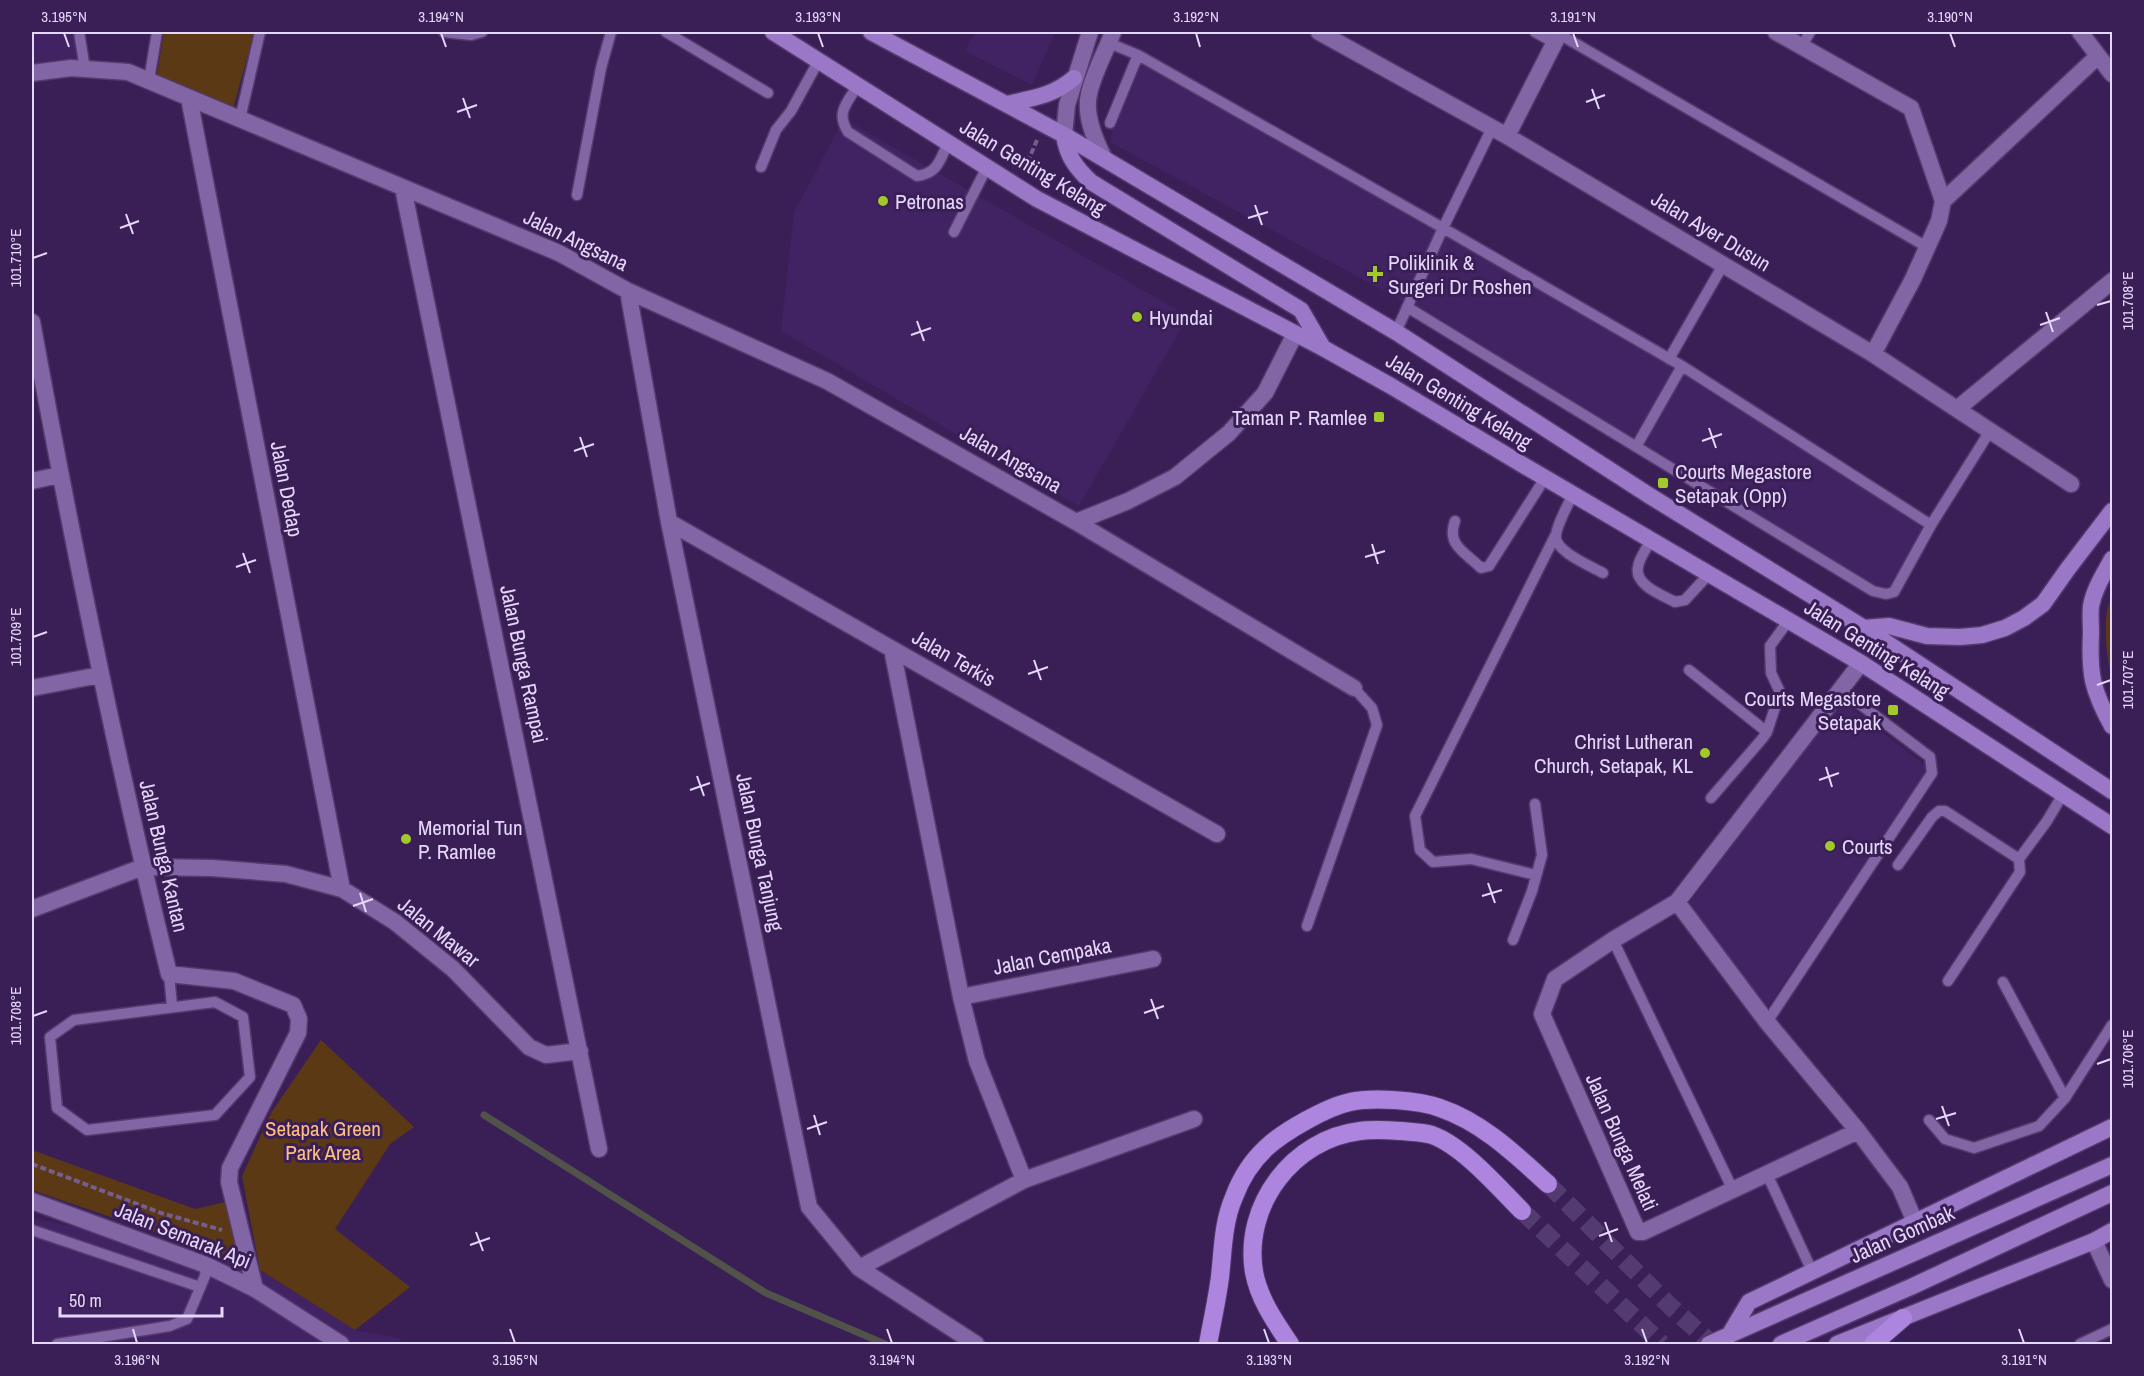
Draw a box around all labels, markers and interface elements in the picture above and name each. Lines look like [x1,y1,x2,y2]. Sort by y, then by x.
text: 3.195°N [41,6,87,27]
text: 3.194°N [418,6,464,27]
text: 3.193°N [795,6,841,27]
text: 3.192°N [1173,6,1219,27]
text: 3.191°N [1550,6,1596,27]
text: 3.190°N [1927,6,1973,27]
street label: Jalan Genting Kelang [955,112,1112,222]
street label: Jalan Ayer Dusun [1646,184,1776,278]
place label: Petronas [895,187,964,216]
marker: Petronas [876,194,890,208]
street label: Jalan Angsana [519,202,634,278]
text: 101.710°E [5,229,26,287]
place label: Poliklinik & Surgeri Dr Roshen [1388,248,1532,301]
marker: Poliklinik & Surgeri Dr Roshen [1366,265,1384,283]
text: 101.708°E [2117,272,2138,330]
place label: Hyundai [1149,303,1213,332]
marker: Hyundai [1130,310,1144,324]
street label: Jalan Genting Kelang [1381,346,1538,456]
place label: Taman P. Ramlee [1232,403,1367,432]
marker: Taman P. Ramlee [1372,410,1386,424]
street label: Jalan Angsana [955,418,1068,500]
street label: Jalan Dedap [264,439,310,539]
place label: Courts Megastore Setapak (Opp) [1675,457,1812,510]
marker: Courts Megastore Setapak (Opp) [1656,476,1670,490]
street label: Jalan Bunga Rampai [493,582,555,746]
street label: Jalan Genting Kelang [1799,593,1955,705]
text: 101.709°E [5,608,26,666]
street label: Jalan Terkis [907,623,1001,693]
text: 101.707°E [2117,651,2138,709]
place label: Courts Megastore Setapak [1744,684,1881,737]
marker: Courts Megastore Setapak [1886,703,1900,717]
place label: Christ Lutheran Church, Setapak, KL [1534,727,1693,780]
marker: Christ Lutheran Church, Setapak, KL [1698,746,1712,760]
street label: Jalan Bunga Tanjung [729,770,791,934]
street label: Jalan Bunga Kantan [132,777,196,935]
place label: Memorial Tun P. Ramlee [418,813,522,866]
marker: Memorial Tun P. Ramlee [399,832,413,846]
place label: Courts [1842,832,1893,861]
marker: Courts [1823,839,1837,853]
street label: Jalan Mawar [392,890,486,974]
street label: Jalan Cempaka [991,930,1114,982]
text: 101.708°E [5,987,26,1045]
text: 101.706°E [2117,1030,2138,1088]
street label: Jalan Bunga Melati [1579,1069,1665,1215]
park label: Setapak Green Park Area [265,1114,381,1167]
street label: Jalan Semarak Api [111,1194,255,1276]
street label: Jalan Gombak [1845,1198,1959,1270]
scale bar [60,1280,222,1318]
text: 50 m [69,1288,102,1313]
text: 3.196°N [114,1349,160,1370]
text: 3.195°N [492,1349,538,1370]
text: 3.194°N [869,1349,915,1370]
text: 3.193°N [1246,1349,1292,1370]
text: 3.192°N [1624,1349,1670,1370]
text: 3.191°N [2001,1349,2047,1370]

